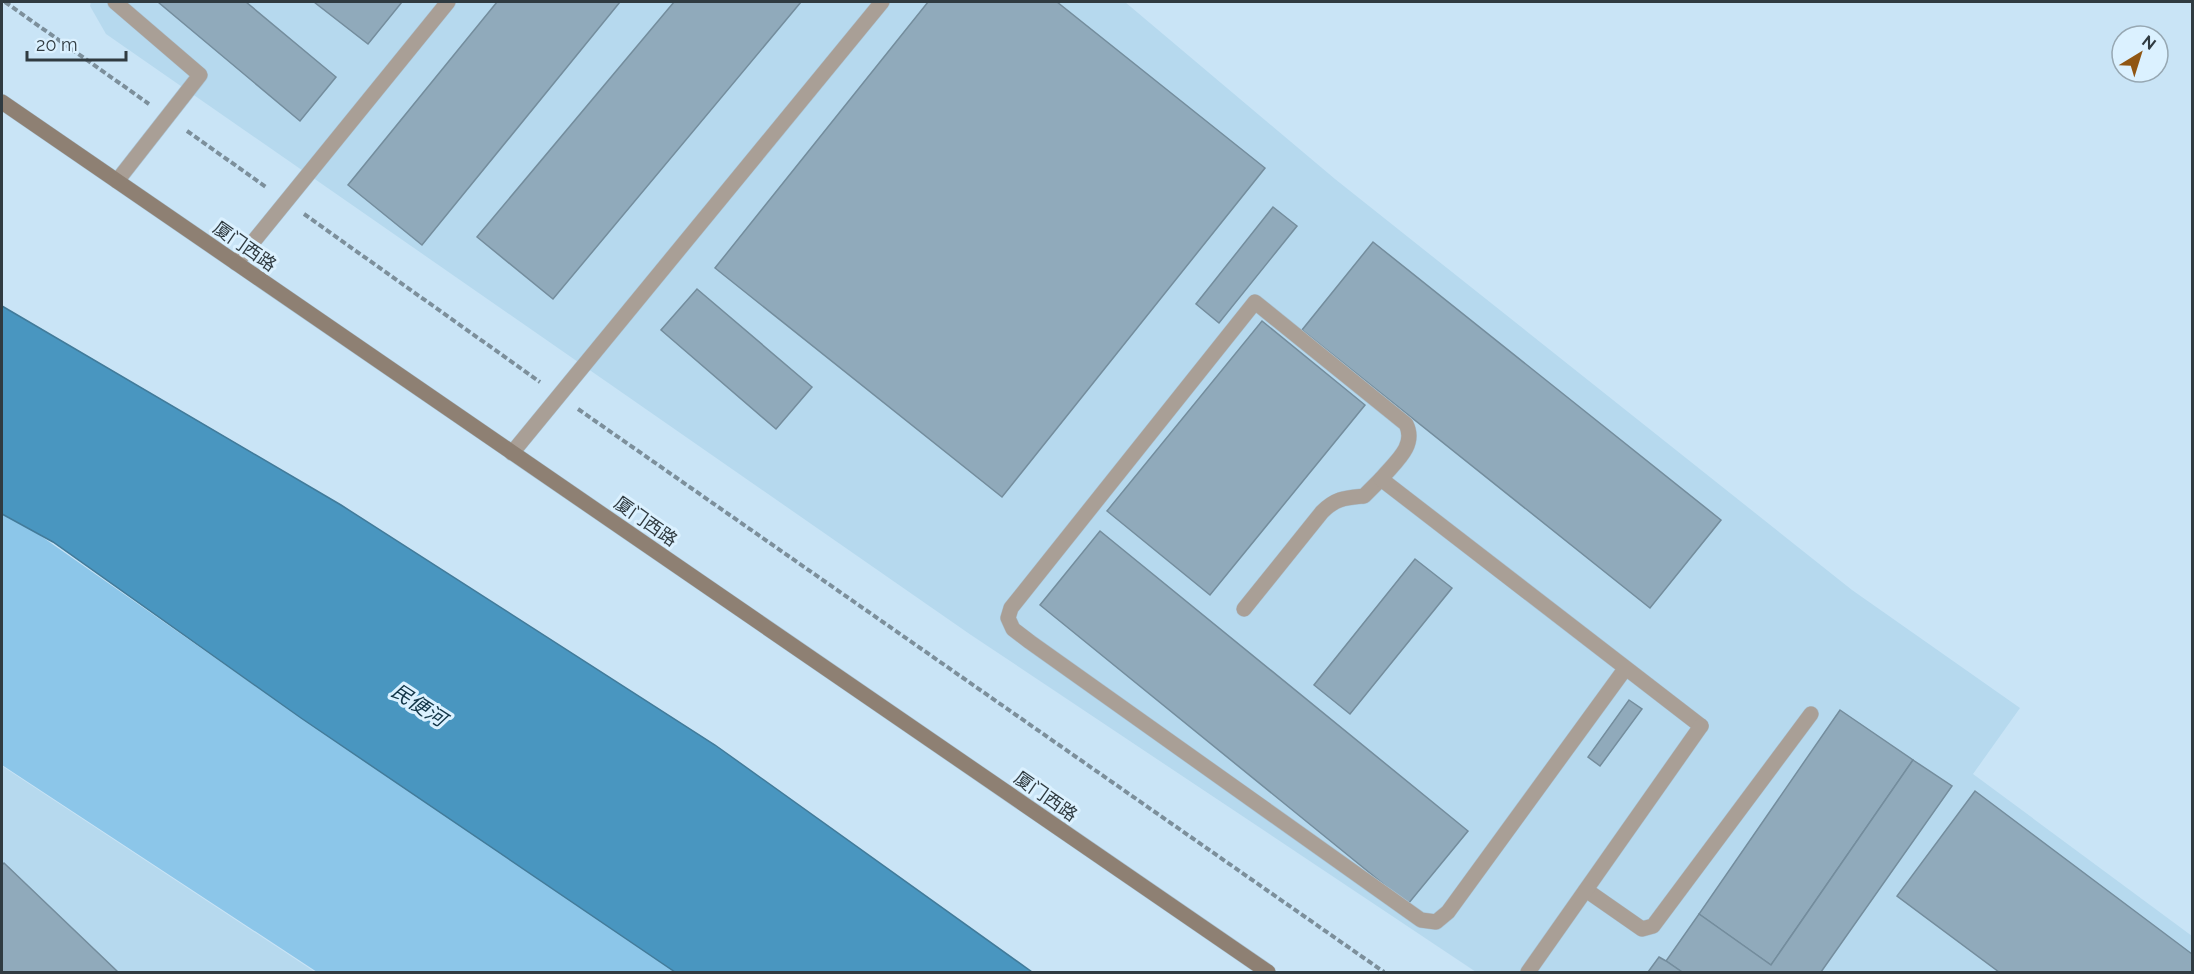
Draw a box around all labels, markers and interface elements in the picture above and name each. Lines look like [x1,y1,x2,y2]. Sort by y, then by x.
scale bar [27,24,126,62]
north arrow [2110,24,2170,84]
text: N [2138,31,2160,54]
text: 20 m [36,34,78,55]
street label: 厦门西路 [209,217,281,275]
street label: 厦门西路 [610,492,682,550]
water label: 民便河 [387,679,454,734]
street label: 厦门西路 [1010,767,1082,825]

